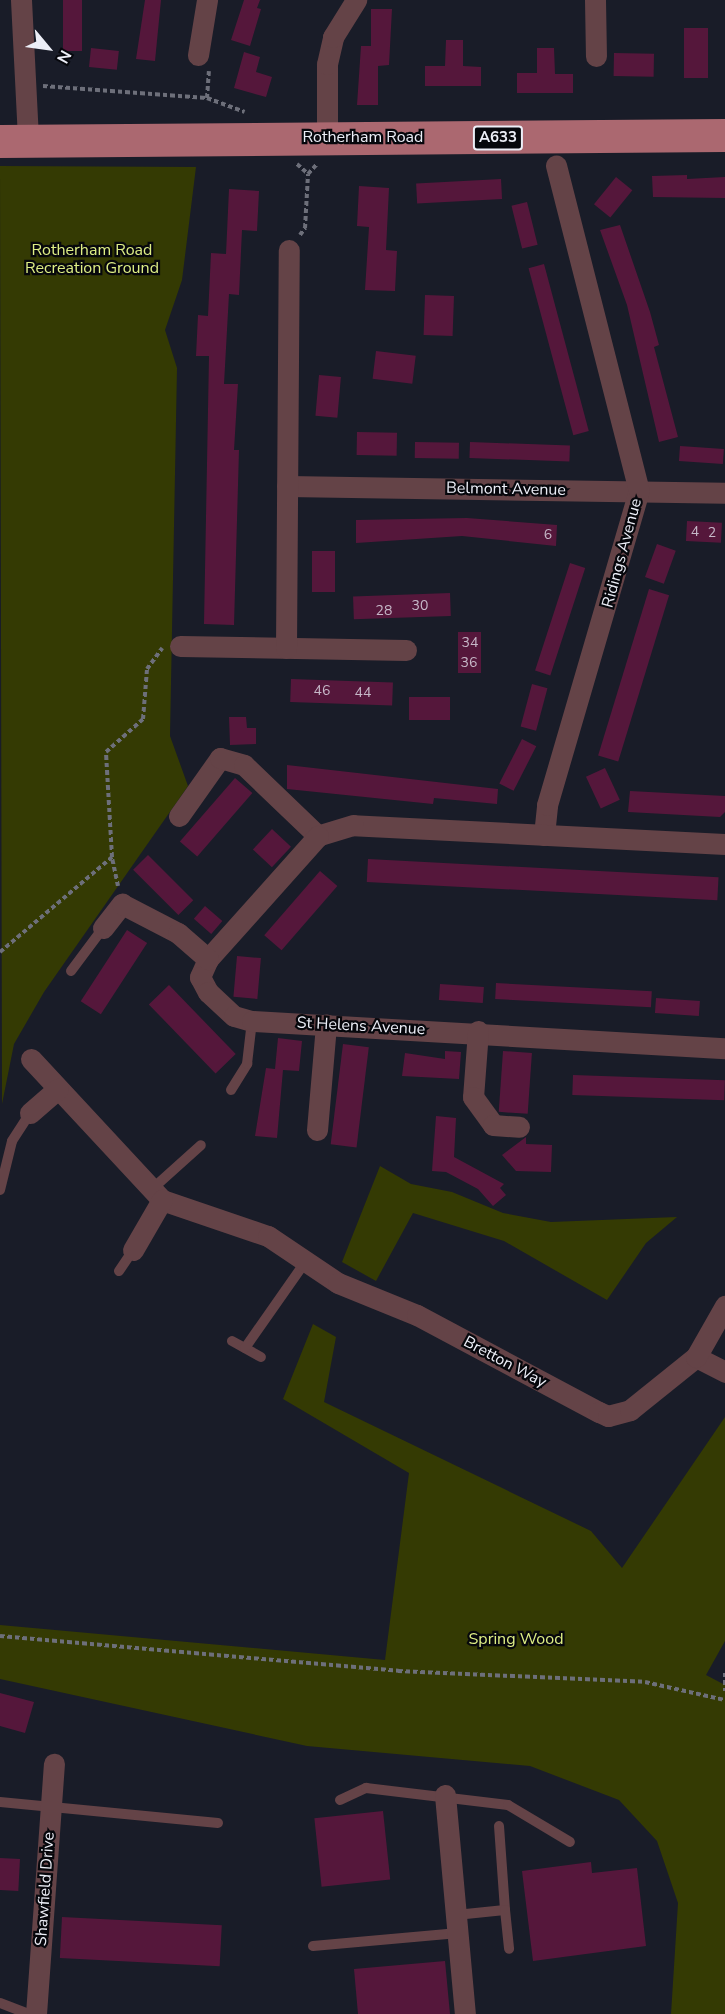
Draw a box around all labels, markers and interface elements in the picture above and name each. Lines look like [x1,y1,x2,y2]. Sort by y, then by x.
north arrow [18,18,78,78]
text: N [51,46,76,67]
road number: A633 [472,126,524,150]
street label: Rotherham Road [303,127,423,147]
park label: Rotherham Road Recreation Ground [25,240,159,278]
street label: Belmont Avenue [446,478,566,500]
street label: Ridings Avenue [598,496,646,610]
house number: 4 [691,524,699,540]
house number: 2 [708,525,716,541]
house number: 6 [544,527,552,543]
house number: 30 [412,598,428,614]
house number: 28 [376,603,392,619]
house number: 34 [462,635,478,651]
house number: 36 [461,655,477,671]
house number: 46 [314,683,330,699]
house number: 44 [355,685,371,701]
street label: St Helens Avenue [296,1013,426,1039]
street label: Bretton Way [460,1332,550,1392]
park label: Spring Wood [469,1629,563,1649]
street label: Shawfield Drive [31,1831,59,1947]

